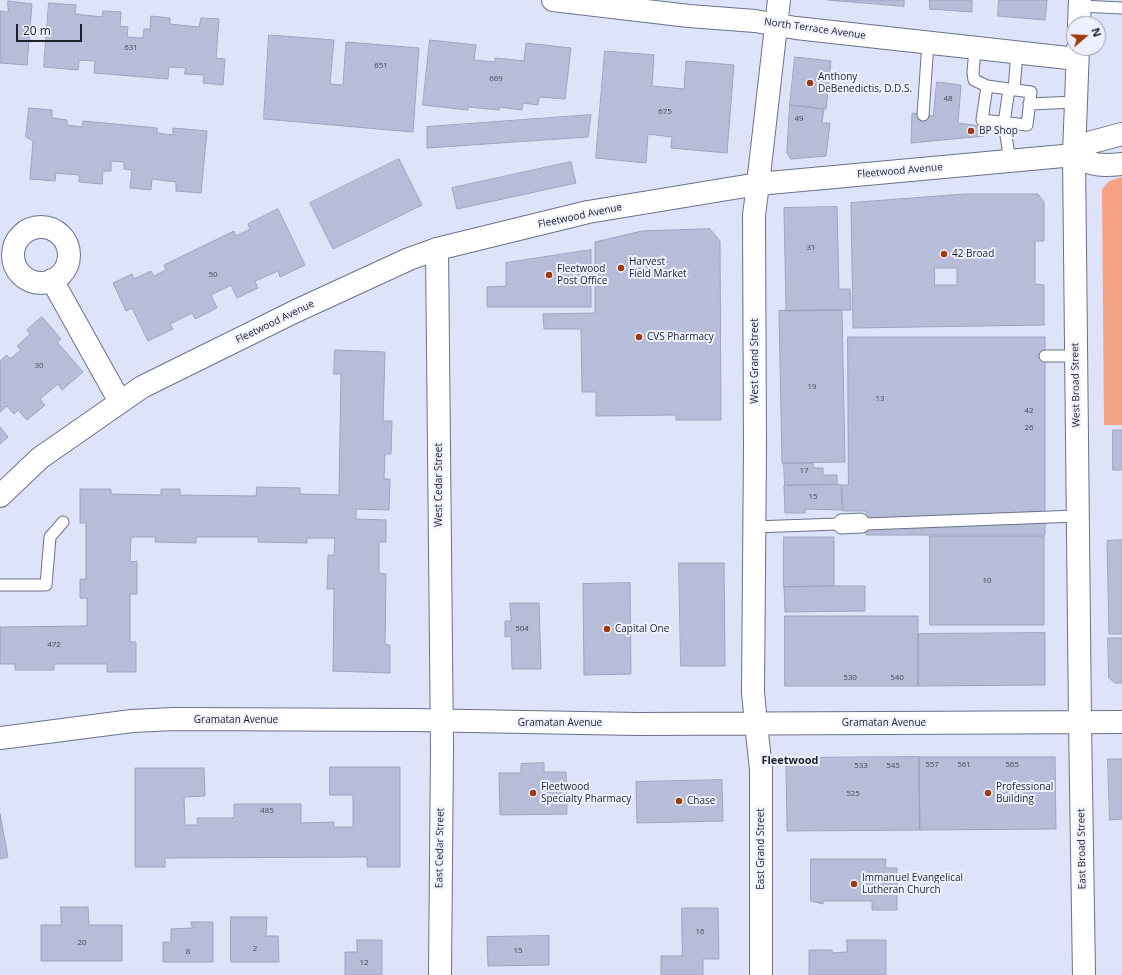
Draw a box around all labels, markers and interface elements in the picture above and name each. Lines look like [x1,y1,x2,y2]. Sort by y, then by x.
scale bar [18,16,84,42]
street label: North Terrace Avenue [763,16,867,42]
north arrow [1066,16,1106,56]
text: 20 m [23,22,51,39]
text: N [1088,26,1105,39]
house number: 631 [124,43,138,53]
house number: 651 [374,61,388,71]
place label: Anthony DeBenedictis, D.D.S. [818,71,912,94]
house number: 669 [489,74,503,84]
marker: Anthony DeBenedictis, D.D.S. [805,78,815,88]
house number: 48 [943,94,953,104]
house number: 675 [658,107,672,117]
house number: 49 [794,114,804,124]
place label: BP Shop [979,125,1018,137]
marker: BP Shop [966,126,976,136]
street label: Fleetwood Avenue [857,161,943,181]
street label: Fleetwood Avenue [537,201,623,231]
house number: 31 [806,243,816,253]
place label: 42 Broad [952,248,994,260]
marker: 42 Broad [939,249,949,259]
place label: Harvest Field Market [629,256,687,280]
place label: Fleetwood Post Office [557,263,607,286]
marker: Harvest Field Market [616,263,626,273]
house number: 50 [208,270,218,280]
marker: Fleetwood Post Office [544,270,554,280]
street label: Fleetwood Avenue [234,298,316,346]
street label: West Grand Street [749,318,761,404]
place label: CVS Pharmacy [647,331,714,343]
marker: CVS Pharmacy [634,332,644,342]
street label: West Broad Street [1069,343,1083,427]
house number: 30 [34,361,44,371]
house number: 19 [807,382,817,392]
house number: 13 [875,394,885,404]
house number: 42 [1024,406,1034,416]
house number: 26 [1024,423,1034,433]
street label: West Cedar Street [433,443,445,527]
house number: 17 [799,466,809,476]
house number: 15 [808,492,818,502]
house number: 10 [982,576,992,586]
place label: Capital One [615,623,669,635]
house number: 504 [515,624,529,634]
marker: Capital One [602,624,612,634]
house number: 472 [47,640,61,650]
house number: 530 [843,673,857,683]
house number: 540 [890,673,904,683]
street label: Gramatan Avenue [194,714,278,726]
street label: Gramatan Avenue [518,717,602,729]
street label: Gramatan Avenue [842,717,926,729]
district label: Fleetwood [761,754,819,768]
house number: 557 [925,760,939,770]
house number: 561 [957,760,971,770]
house number: 565 [1005,760,1019,770]
house number: 533 [854,761,868,771]
house number: 545 [886,761,900,771]
place label: Fleetwood Specialty Pharmacy [541,781,631,804]
place label: Professional Building [996,781,1053,804]
marker: Fleetwood Specialty Pharmacy [528,788,538,798]
marker: Professional Building [983,788,993,798]
house number: 525 [846,789,860,799]
place label: Chase [687,795,715,807]
marker: Chase [674,796,684,806]
house number: 485 [260,806,274,816]
street label: East Cedar Street [433,808,447,888]
street label: East Grand Street [755,808,767,890]
street label: East Broad Street [1075,808,1089,890]
place label: Immanuel Evangelical Lutheran Church [862,872,963,896]
marker: Immanuel Evangelical Lutheran Church [849,879,859,889]
house number: 16 [695,927,705,937]
house number: 20 [77,938,87,948]
house number: 2 [253,944,257,954]
house number: 15 [513,946,523,956]
house number: 8 [186,947,190,957]
house number: 12 [359,958,369,968]

